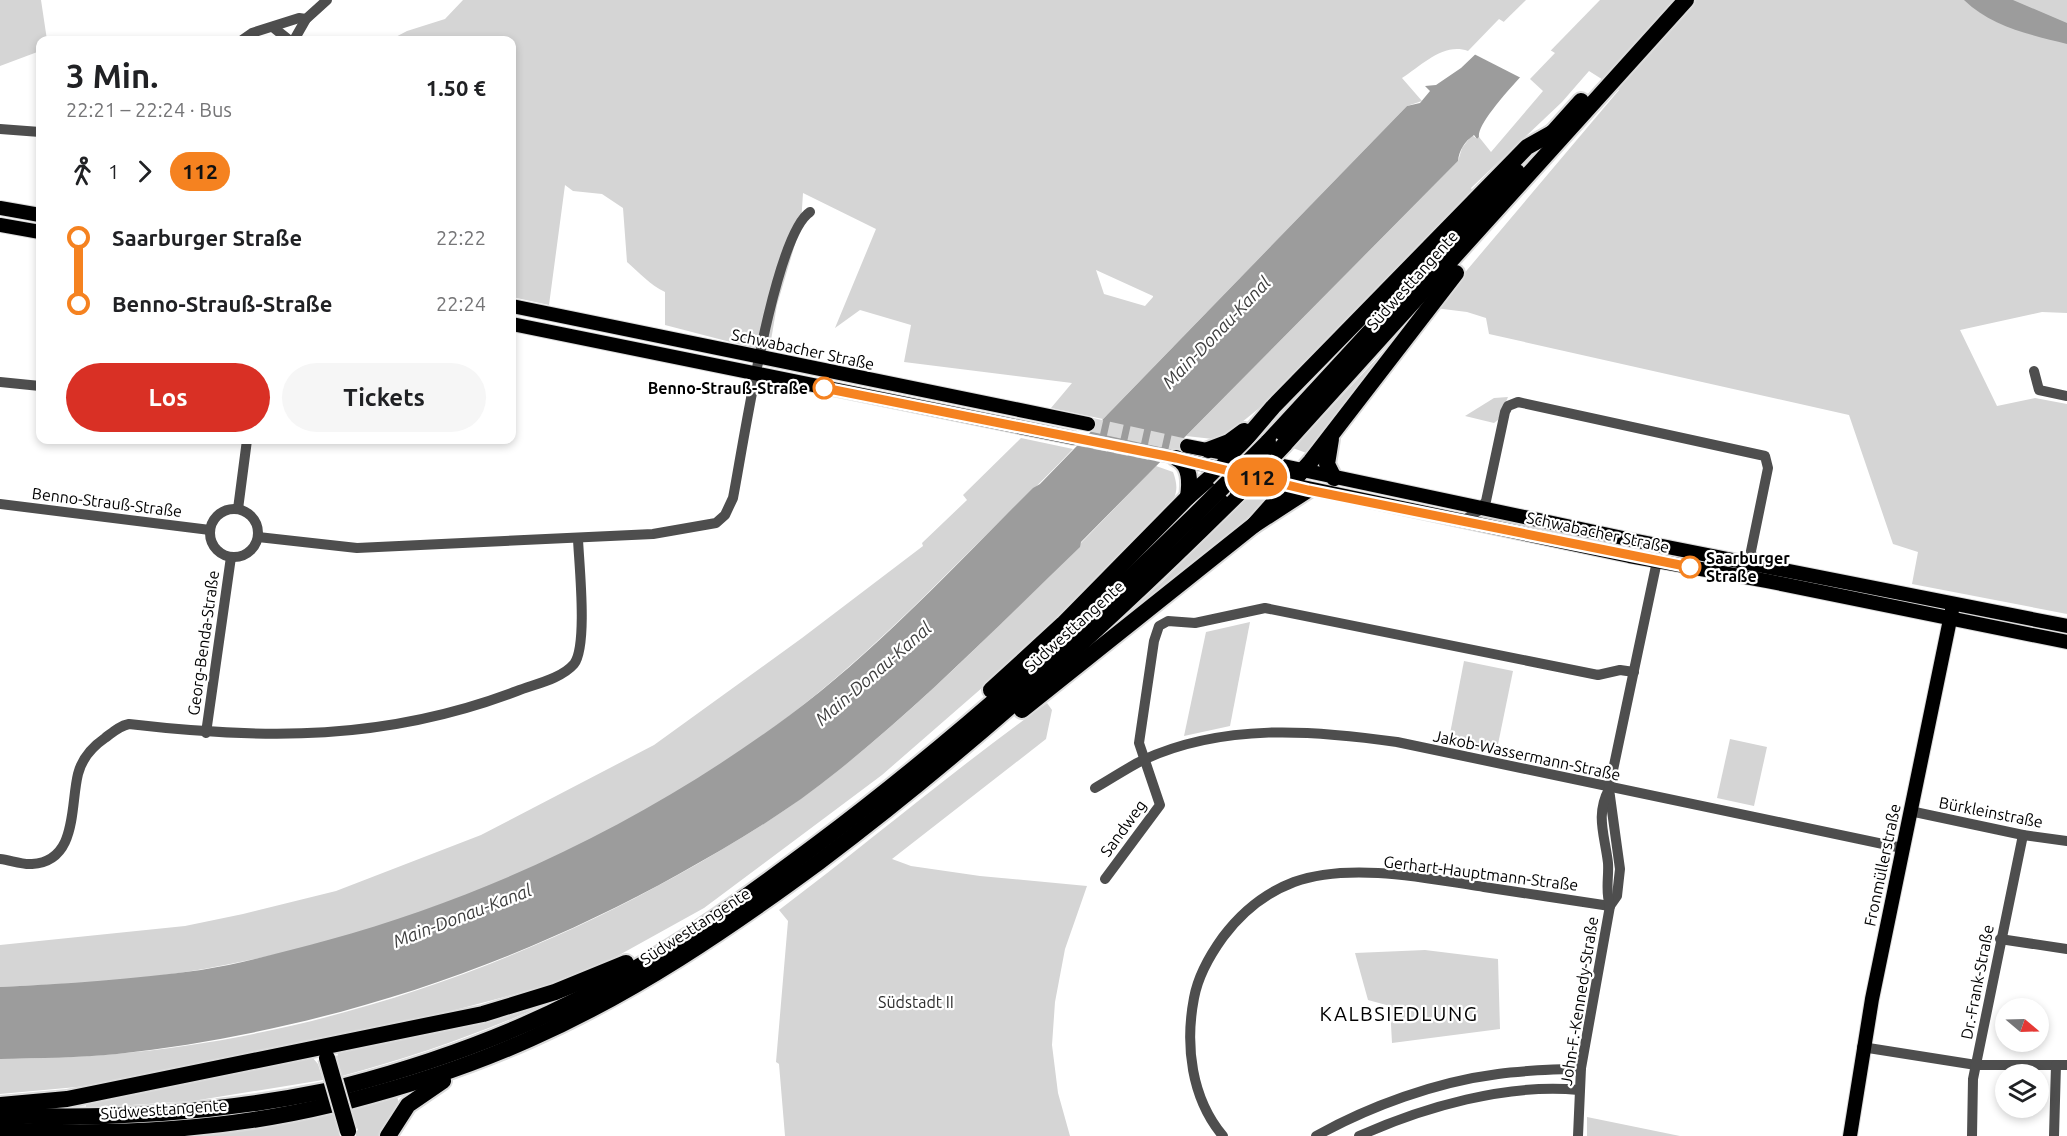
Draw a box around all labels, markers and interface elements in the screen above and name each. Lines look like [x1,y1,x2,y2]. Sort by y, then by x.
text: 3 Min. [66,57,158,94]
text: 1.50 € [426,75,486,100]
text: 22:21 – 22:24 · Bus [66,98,232,121]
icon: walk [66,155,99,188]
icon: forward [128,155,161,188]
text: 112 [182,159,218,183]
text: 1 [108,160,119,183]
text: Saarburger Straße [112,225,302,250]
text: 22:22 [436,226,486,249]
street label: Südwesttangente [1363,227,1461,333]
water label: Main-Donau-Kanal [1158,272,1274,392]
text: Benno-Strauß-Straße [112,291,332,316]
text: 22:24 [436,292,486,315]
street label: Schwabacher Straße [730,325,876,373]
button: Los [66,363,270,432]
button: Tickets [282,363,486,432]
marker: Benno-Strauß-Straße [813,377,835,399]
place label: Benno-Strauß-Straße [648,379,808,397]
line badge: 112 [1222,458,1292,496]
text: 112 [1239,465,1275,489]
street label: Benno-Strauß-Straße [31,484,183,520]
street label: Schwabacher Straße [1525,508,1671,556]
place label: Saarburger Straße [1706,549,1790,585]
marker: Saarburger Straße [1679,556,1701,578]
street label: Georg-Benda-Straße [184,569,222,717]
street label: Südwesttangente [1021,577,1127,675]
water label: Main-Donau-Kanal [811,617,935,729]
street label: Jakob-Wassermann-Straße [1432,726,1622,784]
street label: Bürkleinstraße [1938,793,2044,831]
street label: Sandweg [1096,796,1150,860]
street label: Fronmüllerstraße [1860,802,1904,928]
street label: Gerhart-Hauptmann-Straße [1383,852,1579,894]
water label: Main-Donau-Kanal [390,879,534,951]
street label: Südwesttangente [637,884,753,968]
street label: John-F.-Kennedy-Straße [1557,915,1601,1087]
street label: Dr.-Frank-Straße [1957,923,1997,1041]
park label: Südstadt II [878,993,954,1011]
north arrow [1995,998,2049,1052]
map controls [1995,998,2049,1118]
district label: KALBSIEDLUNG [1320,1002,1478,1025]
button: layers [1995,1064,2049,1118]
street label: Südwesttangente [100,1096,228,1122]

